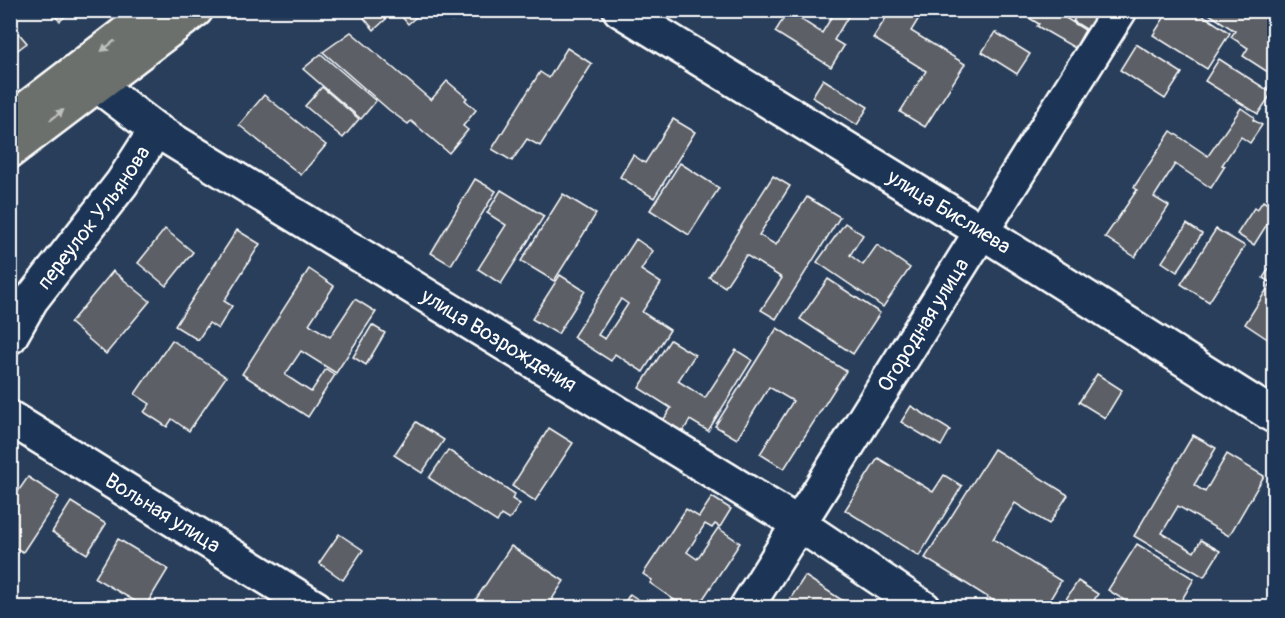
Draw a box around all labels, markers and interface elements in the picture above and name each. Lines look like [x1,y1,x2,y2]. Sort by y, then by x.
one-way arrow [101,40,116,52]
one-way arrow [49,109,65,122]
street label: переулок Ульянова [31,141,156,295]
street label: улица Бислиева [881,163,1016,260]
street label: Огородная улица [871,253,975,397]
street label: улица Возрождения [415,282,582,398]
street label: Вольная улица [100,467,226,559]

